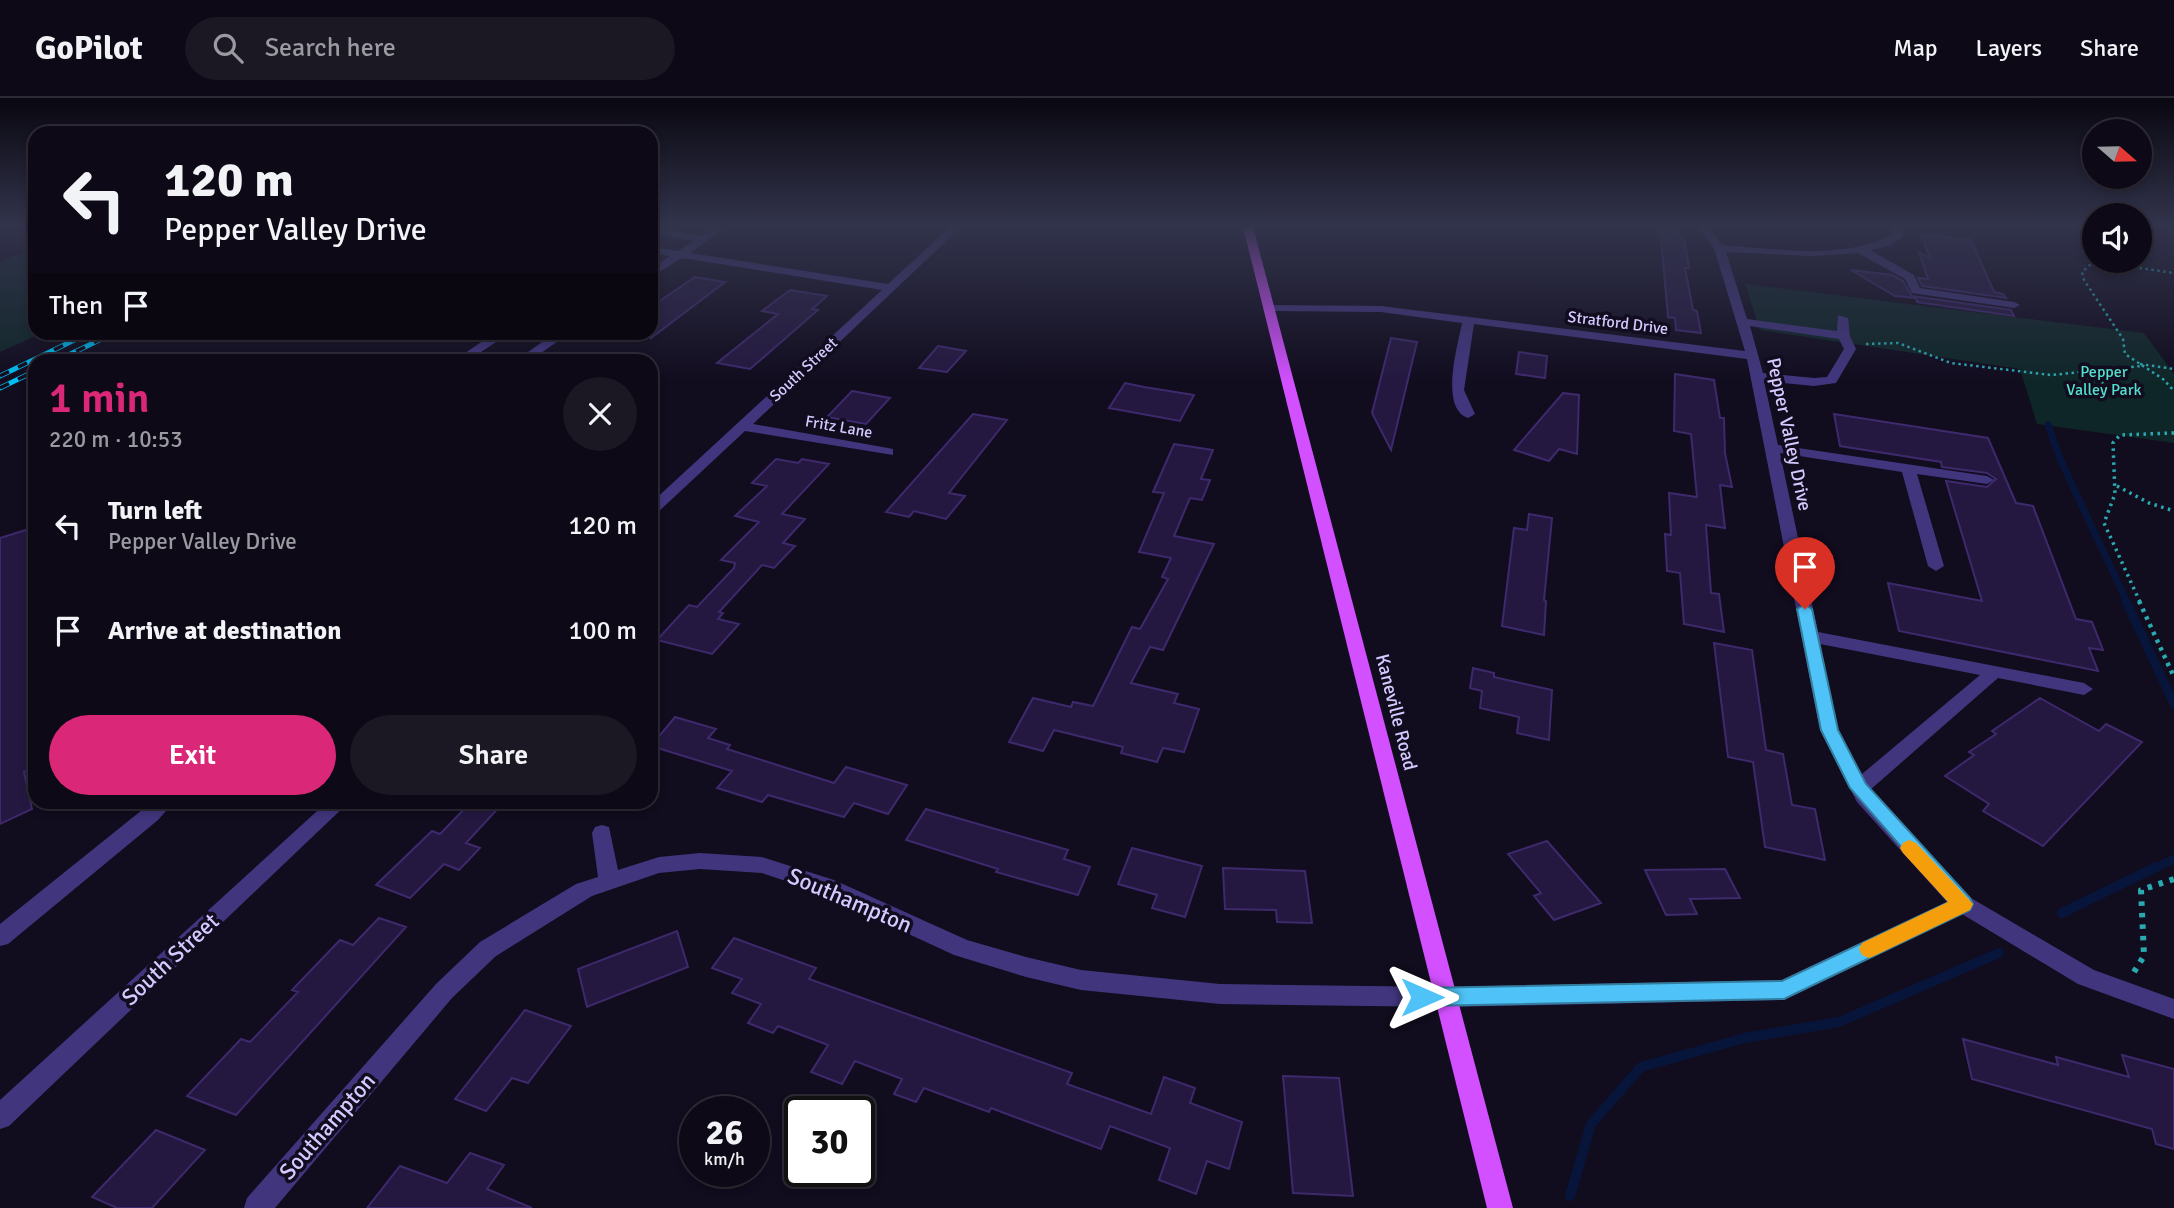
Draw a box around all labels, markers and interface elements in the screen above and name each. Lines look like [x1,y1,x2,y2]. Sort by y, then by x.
search box [185,17,675,80]
text: GoPilot [35,28,143,69]
icon: search [209,29,247,67]
text: Search here [265,32,396,64]
text: Map [1893,33,1938,63]
text: Layers [1976,33,2042,63]
text: Share [2080,33,2139,63]
north arrow [2082,119,2152,189]
map controls [2082,119,2152,273]
text: 120 m [164,150,294,210]
icon: left [49,154,140,245]
button: sound [2082,203,2152,273]
text: Pepper Valley Drive [164,210,427,249]
icon: arrive [117,287,155,325]
text: Then [49,290,103,322]
street label: Stratford Drive [1566,307,1669,339]
street label: South Street [766,333,842,406]
street label: Pepper Valley Drive [1761,355,1817,513]
park label: Pepper Valley Park [2066,362,2142,400]
text: 1 min [49,373,150,424]
button: close [563,377,637,451]
street label: Fritz Lane [804,411,874,443]
text: 220 m · 10:53 [49,425,183,454]
text: Turn left [108,495,202,527]
icon: left [49,507,87,545]
text: 120 m [568,510,637,542]
text: Pepper Valley Drive [108,527,297,556]
pin [1775,537,1835,609]
icon: arrive [1786,548,1824,586]
icon: arrive [49,612,87,650]
text: Arrive at destination [108,615,341,647]
text: 100 m [568,615,637,647]
street label: Kaneville Road [1370,651,1422,773]
button: Exit [49,715,336,795]
button: Share [350,715,637,795]
street label: Southampton [783,861,916,940]
street label: South Street [116,907,225,1012]
position arrow [1385,960,1459,1034]
street label: Southampton [273,1067,382,1186]
speed limit sign: 30 [784,1096,875,1187]
text: 26 [706,1111,743,1154]
text: km/h [704,1148,745,1170]

